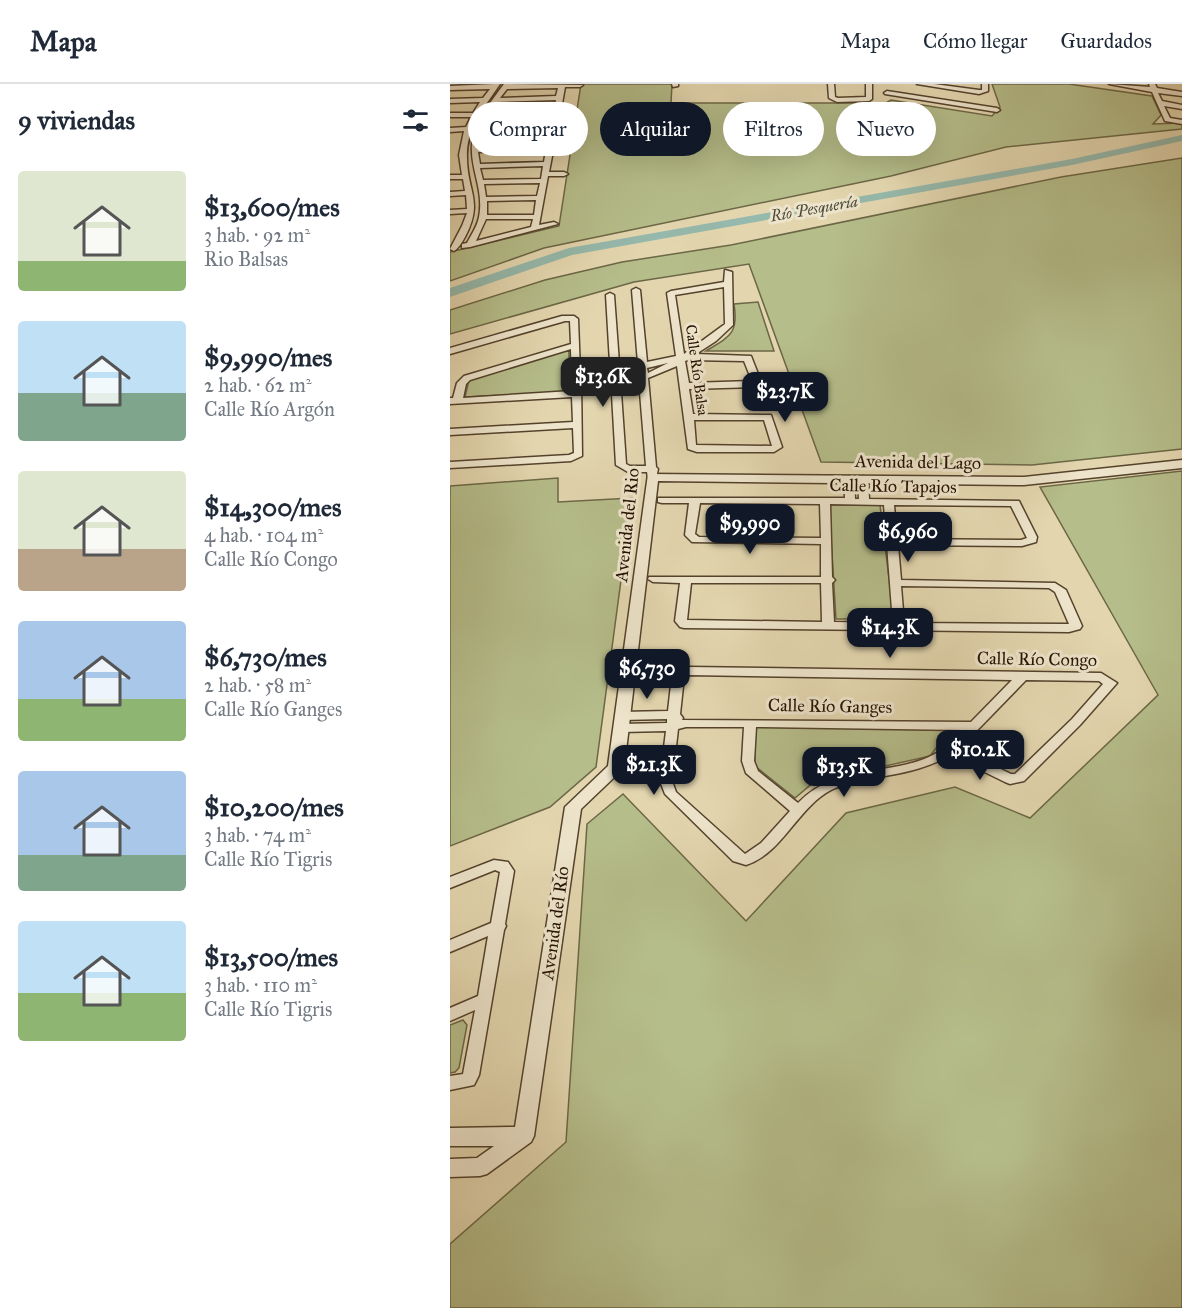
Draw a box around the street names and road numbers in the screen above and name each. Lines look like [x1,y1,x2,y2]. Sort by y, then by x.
street label: Calle Río Balsa [682,323,712,417]
street label: Avenida del Lago [854,450,981,475]
street label: Avenida del Rio [610,467,644,584]
street label: Calle Río Tapajos [829,474,957,498]
street label: Calle Río Congo [977,647,1097,672]
street label: Calle Río Ganges [768,694,892,719]
street label: Avenida del Río [536,865,574,982]

